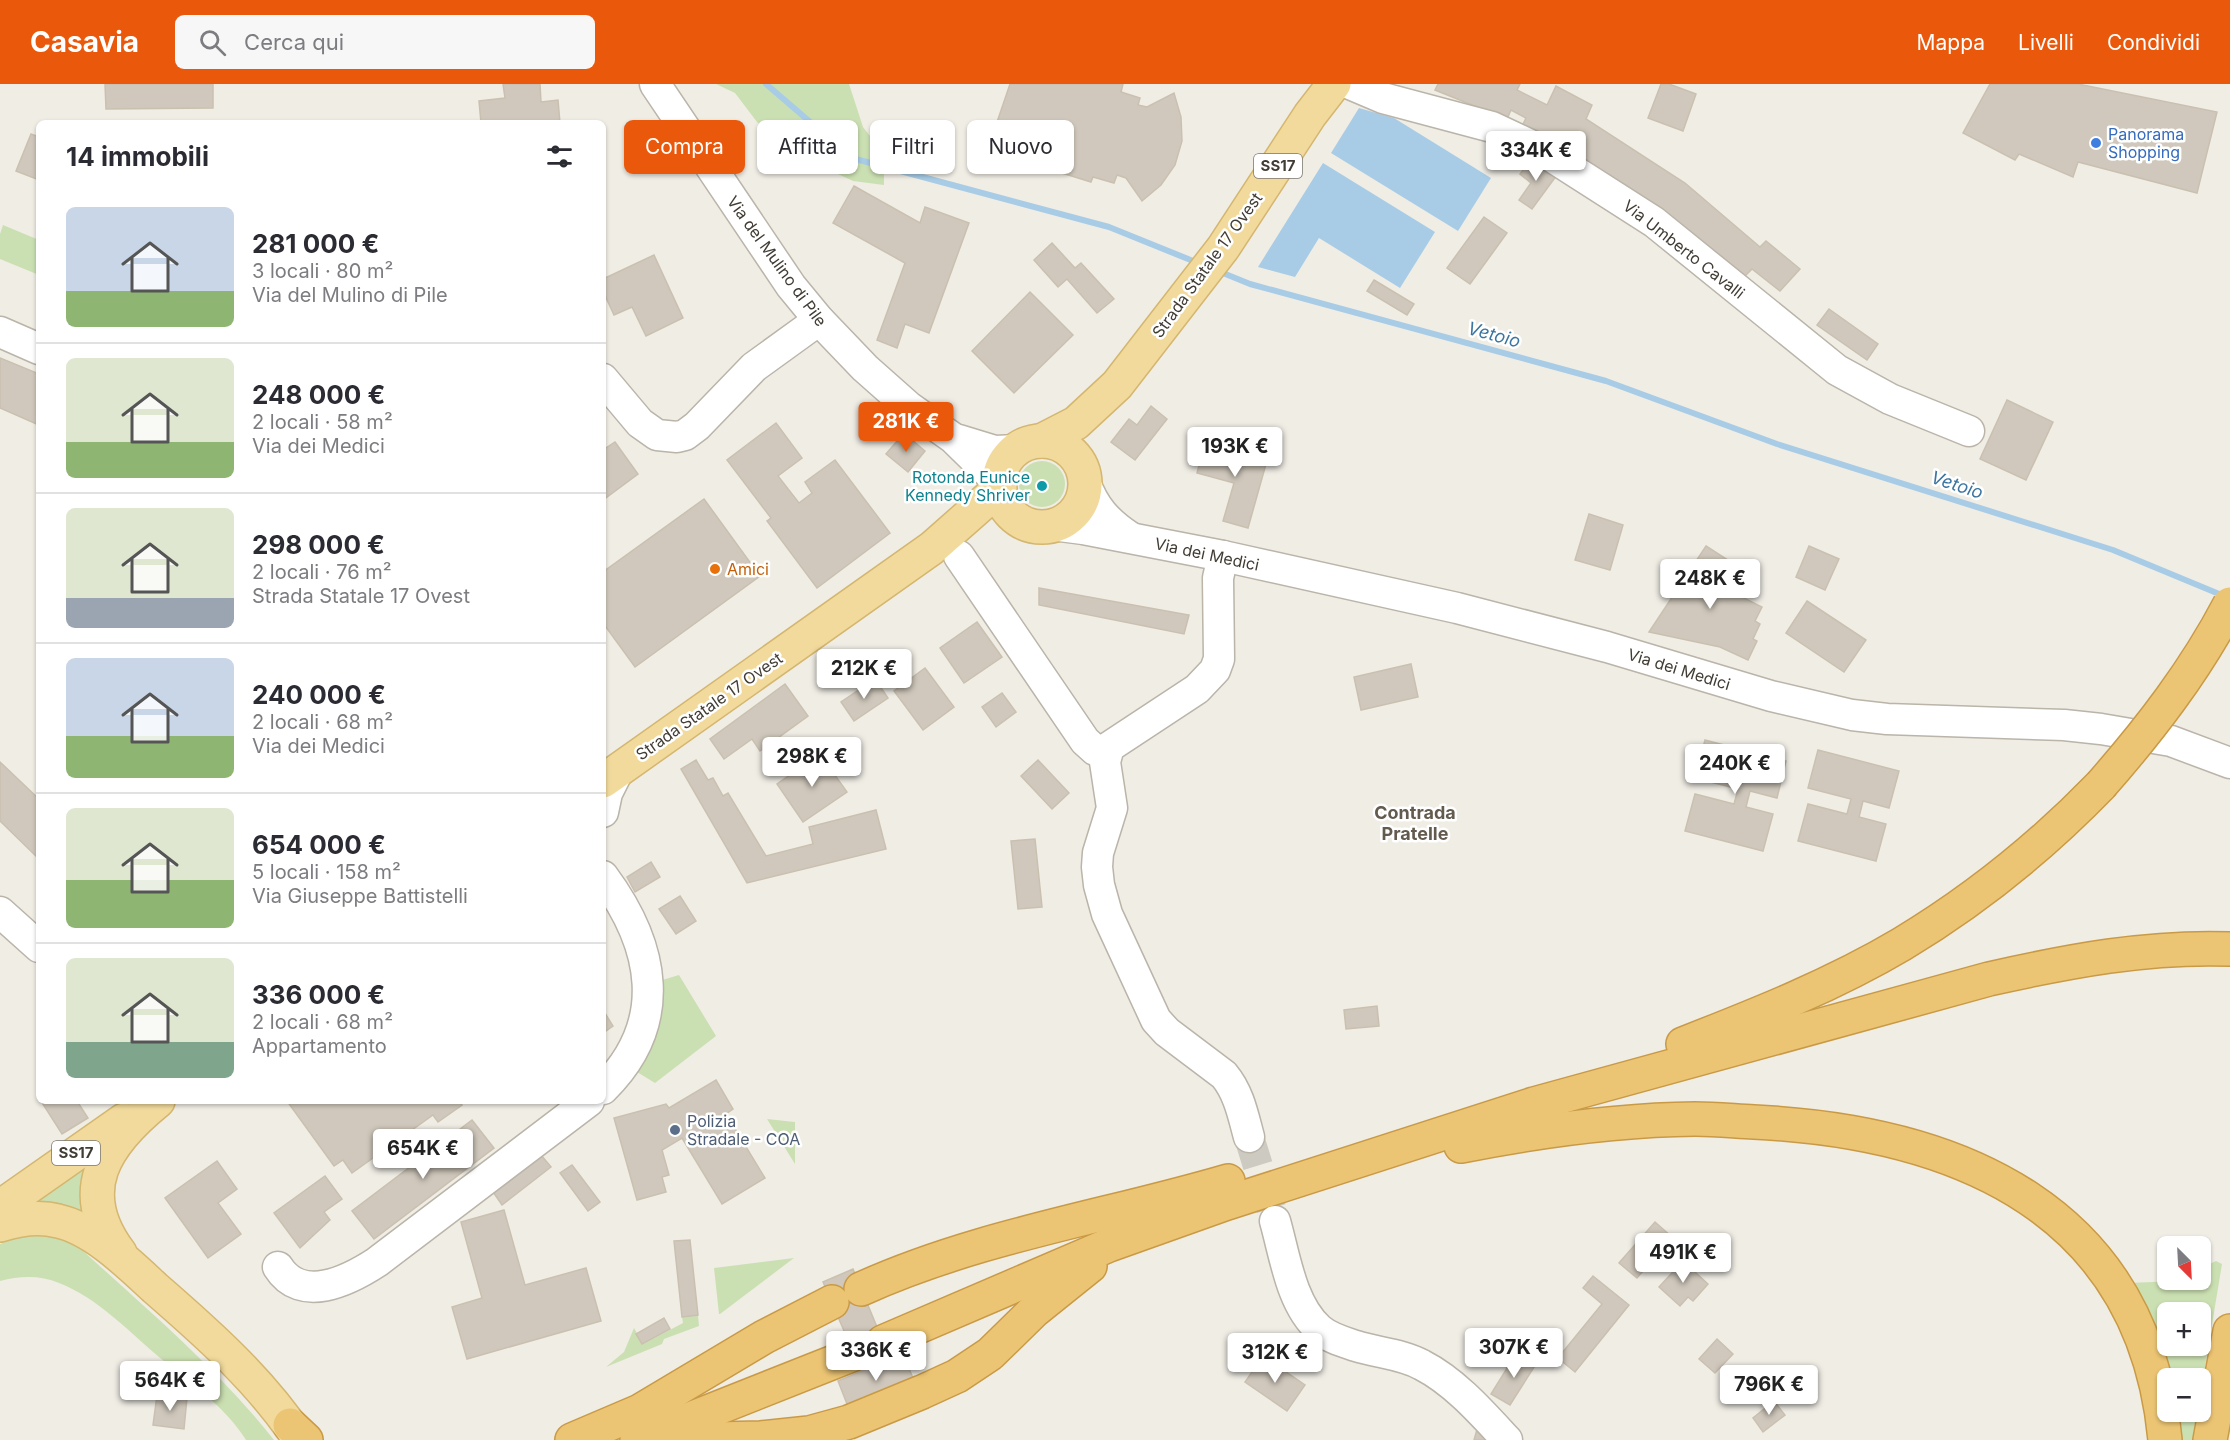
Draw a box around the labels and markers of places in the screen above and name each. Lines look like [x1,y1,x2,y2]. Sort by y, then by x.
place label: Panorama Shopping [2108,124,2184,162]
pin: 334K € [1487,131,1585,182]
marker: Panorama Shopping [2089,136,2103,150]
pin: 281K € [857,402,955,453]
pin: 193K € [1186,427,1284,478]
place label: Rotonda Eunice Kennedy Shriver [905,467,1030,505]
marker: Rotonda Eunice Kennedy Shriver [1035,479,1049,493]
place label: Amici [727,559,769,579]
pin: 248K € [1661,559,1759,610]
marker: Amici [708,562,722,576]
pin: 212K € [815,649,913,700]
pin: 298K € [763,737,861,788]
pin: 240K € [1686,744,1784,795]
place label: Polizia Stradale - COA [687,1111,800,1149]
marker: Polizia Stradale - COA [668,1123,682,1137]
pin: 654K € [374,1129,472,1180]
pin: 491K € [1634,1233,1732,1284]
pin: 307K € [1465,1328,1563,1379]
pin: 336K € [827,1331,925,1382]
pin: 312K € [1226,1333,1324,1384]
pin: 564K € [121,1361,219,1412]
pin: 796K € [1720,1365,1818,1416]

